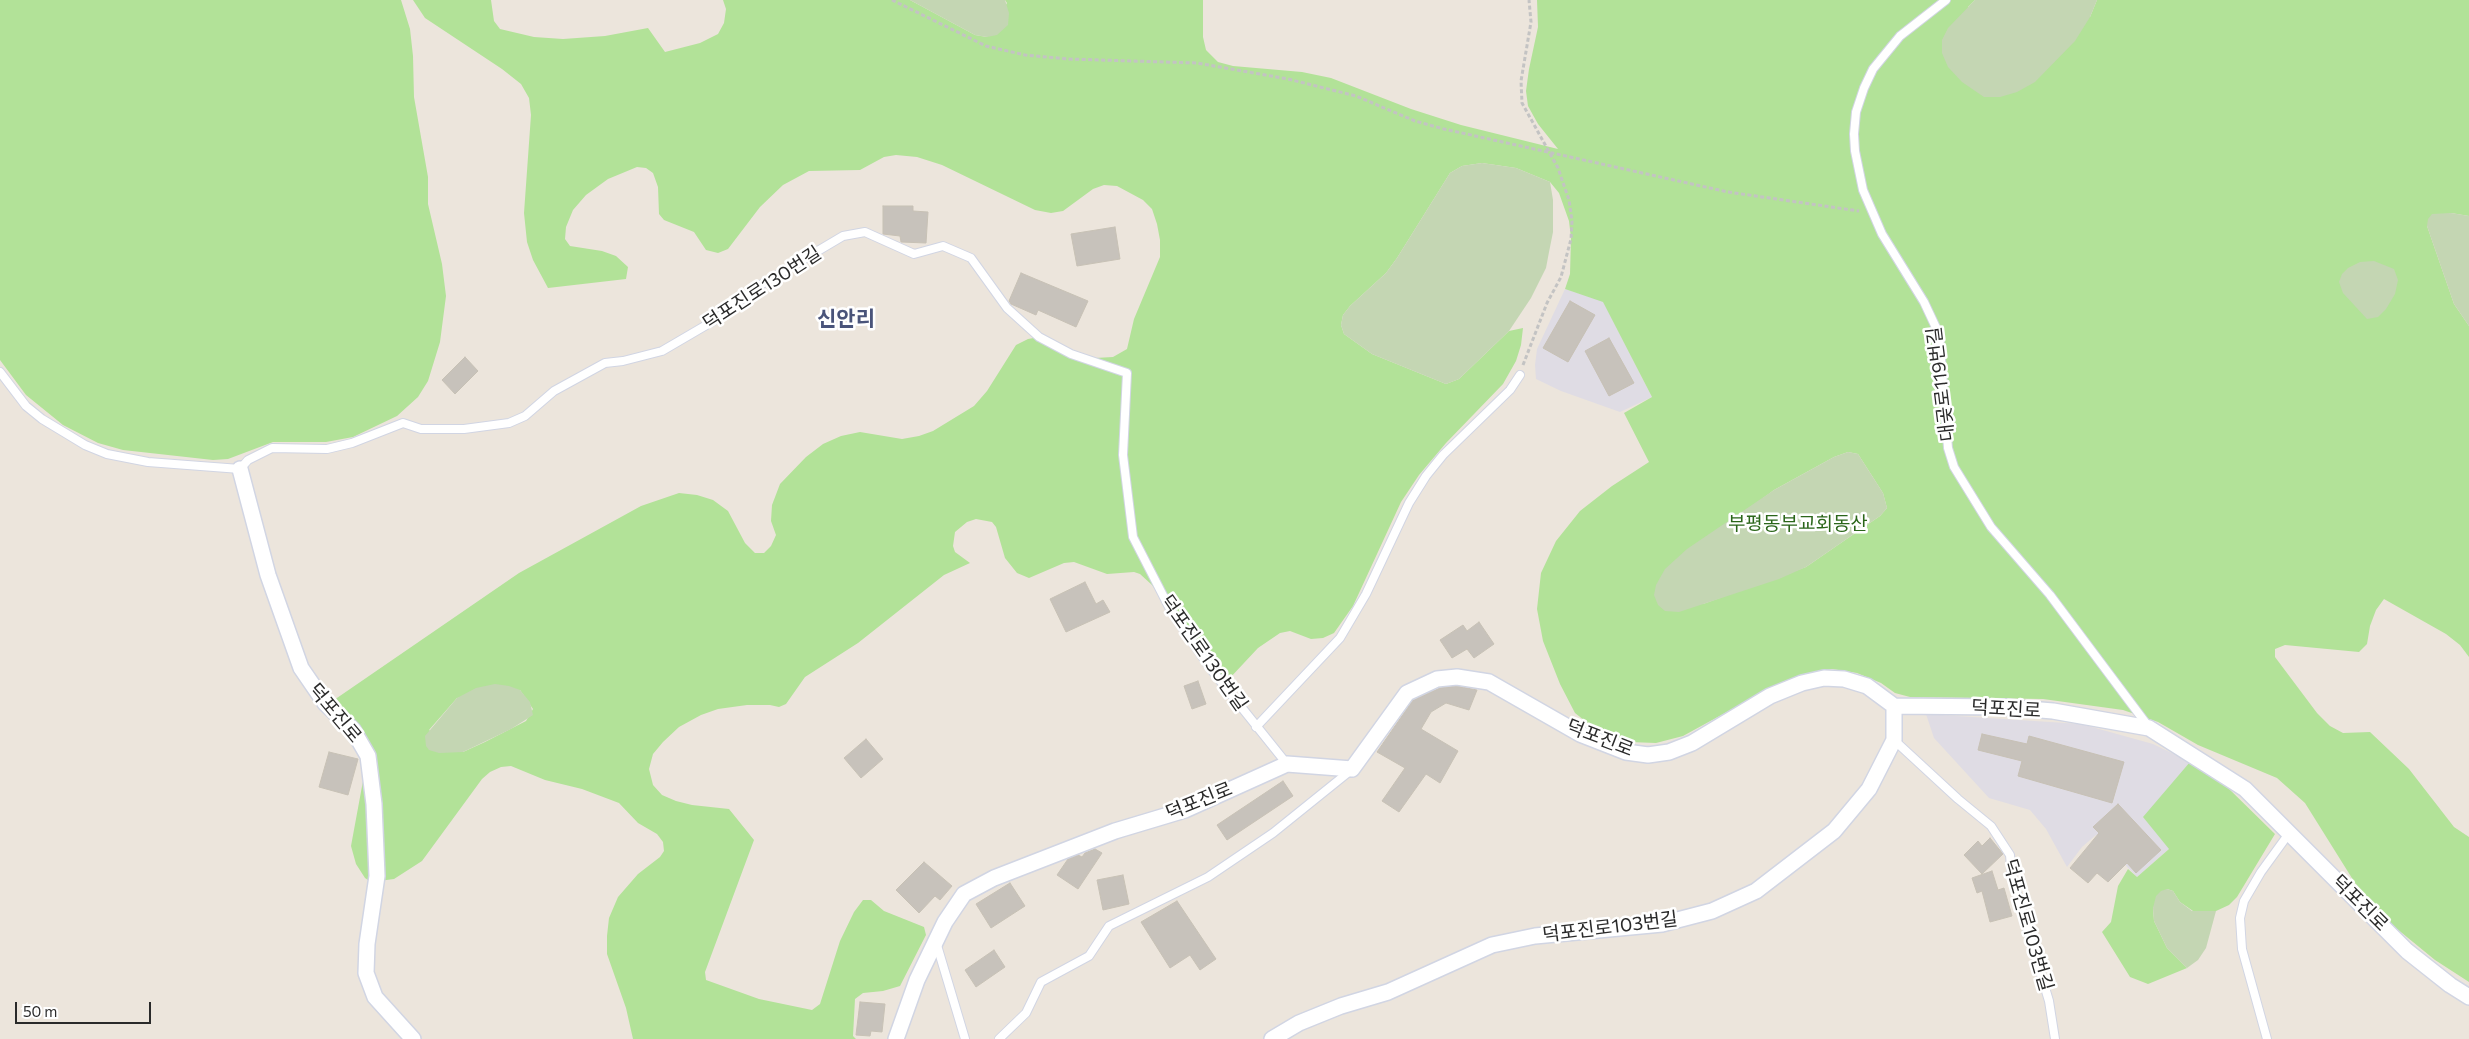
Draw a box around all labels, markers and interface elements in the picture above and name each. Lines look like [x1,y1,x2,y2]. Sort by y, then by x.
street label: 덕포진로130번길 [699,241,825,335]
district label: 신안리 [817,306,875,332]
street label: 대곶로119번길 [1923,325,1959,443]
park label: 부평동부교회동산 [1728,513,1868,535]
street label: 덕포진로130번길 [1156,591,1252,715]
street label: 덕포진로 [304,679,366,747]
street label: 덕포진로 [1970,696,2042,722]
street label: 덕포진로 [1563,715,1637,761]
street label: 덕포진로 [1162,777,1236,825]
street label: 덕포진로103번길 [1998,856,2058,994]
street label: 덕포진로 [2327,870,2393,936]
street label: 덕포진로103번길 [1541,907,1679,947]
scale bar [18,992,154,1024]
text: 50 m [23,1002,57,1020]

